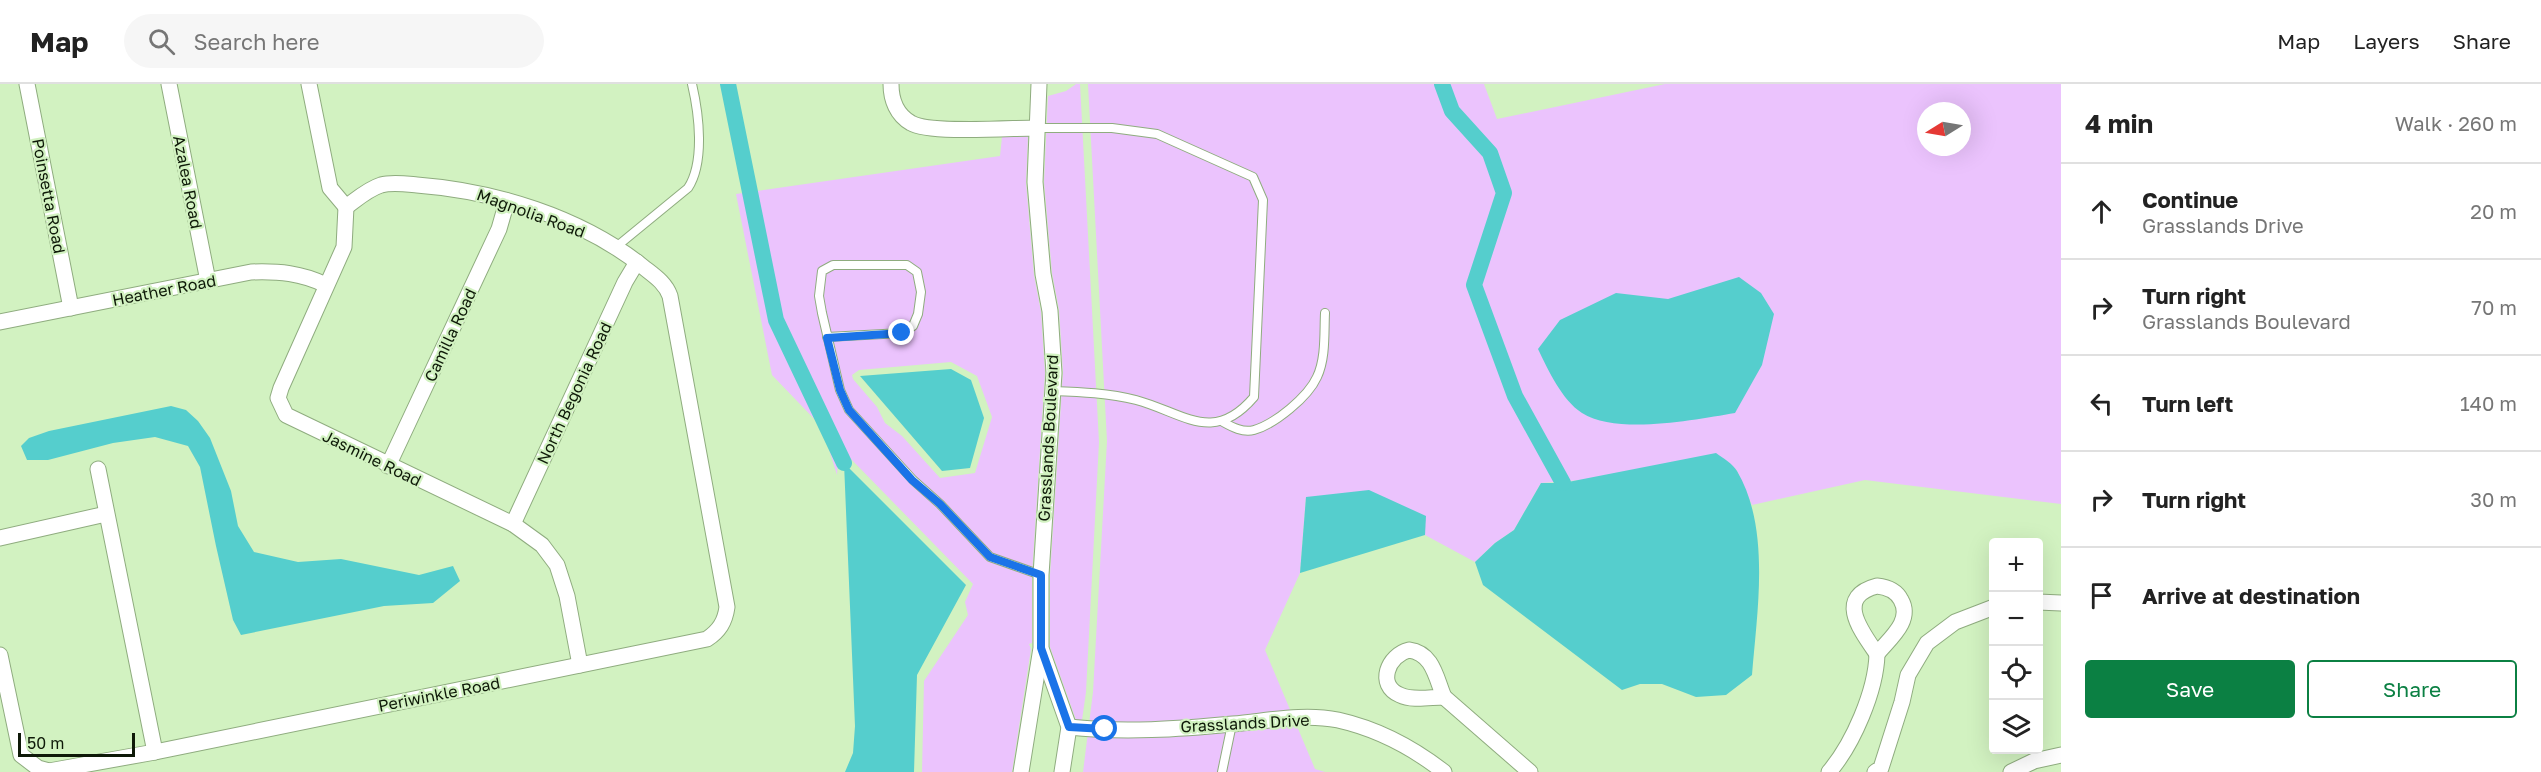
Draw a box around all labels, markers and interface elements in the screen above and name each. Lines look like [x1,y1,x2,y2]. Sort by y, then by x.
search box [124,14,544,68]
text: Map [30,25,88,58]
icon: search [145,25,178,58]
text: Search here [193,28,319,55]
text: Map [2277,28,2320,54]
text: Layers [2353,28,2420,54]
text: Share [2453,28,2511,54]
north arrow [1917,102,1971,156]
text: 4 min [2085,108,2153,139]
text: Walk · 260 m [2395,111,2517,135]
street label: Azalea Road [169,134,207,230]
street label: Poinsetta Road [28,137,70,255]
street label: Magnolia Road [474,184,588,242]
text: Continue [2142,186,2238,213]
icon: ahead [2085,195,2118,228]
text: 20 m [2470,199,2517,223]
text: Grasslands Drive [2142,213,2304,237]
street label: Heather Road [110,270,218,310]
text: Turn right [2142,282,2246,309]
street label: Camilla Road [420,285,480,385]
icon: right [2085,291,2118,324]
text: 70 m [2471,295,2517,319]
text: Grasslands Boulevard [2142,309,2351,333]
street label: North Begonia Road [532,319,616,467]
route end [888,319,914,345]
street label: Grasslands Boulevard [1034,354,1062,522]
icon: left [2085,387,2118,420]
text: Turn left [2142,390,2233,417]
text: 140 m [2460,391,2517,415]
street label: Jasmine Road [319,426,425,490]
icon: right [2085,483,2118,516]
text: Turn right [2142,486,2246,513]
text: 30 m [2470,487,2517,511]
map controls [1989,538,2043,754]
button: + [1989,538,2043,592]
icon: arrive [2085,579,2118,612]
text: Arrive at destination [2142,582,2360,609]
button: − [1989,592,2043,646]
button: locate [1989,646,2043,700]
button: Save [2085,660,2295,718]
button: Share [2307,660,2517,718]
street label: Periwinkle Road [376,672,502,716]
button: layers [1989,700,2043,754]
street label: Grasslands Drive [1180,710,1310,736]
route start [1091,715,1117,741]
scale bar [18,730,135,758]
text: 50 m [27,733,64,753]

